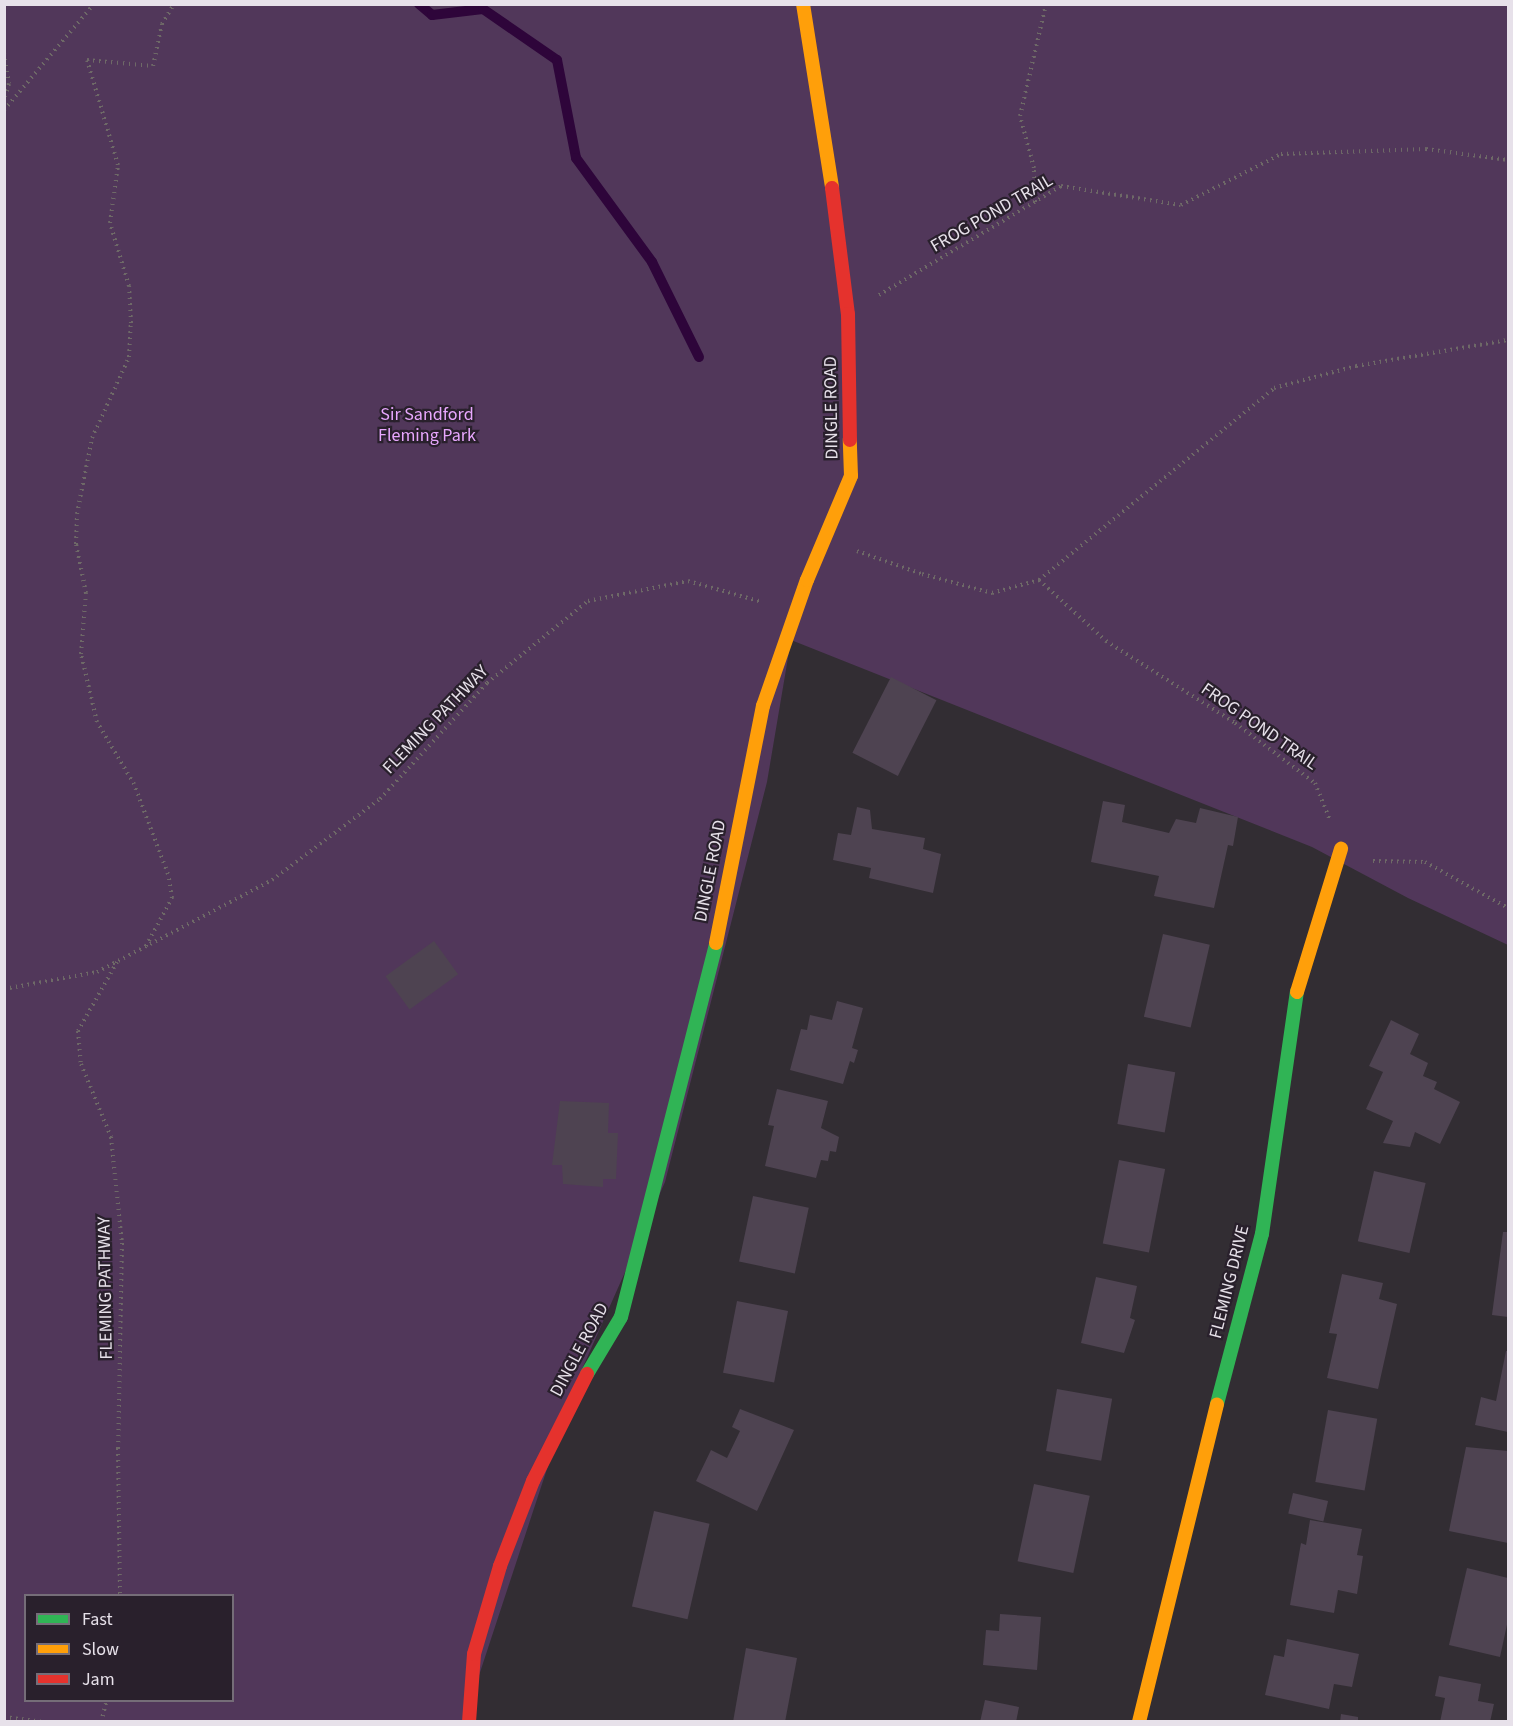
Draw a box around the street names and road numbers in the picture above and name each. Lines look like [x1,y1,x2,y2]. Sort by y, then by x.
street label: FROG POND TRAIL [927,170,1057,258]
street label: DINGLE ROAD [820,356,844,460]
street label: FLEMING PATHWAY [379,661,493,779]
street label: FROG POND TRAIL [1197,679,1321,775]
street label: DINGLE ROAD [691,818,731,924]
street label: FLEMING PATHWAY [94,1216,118,1360]
street label: FLEMING DRIVE [1205,1223,1255,1341]
street label: DINGLE ROAD [546,1299,614,1401]

